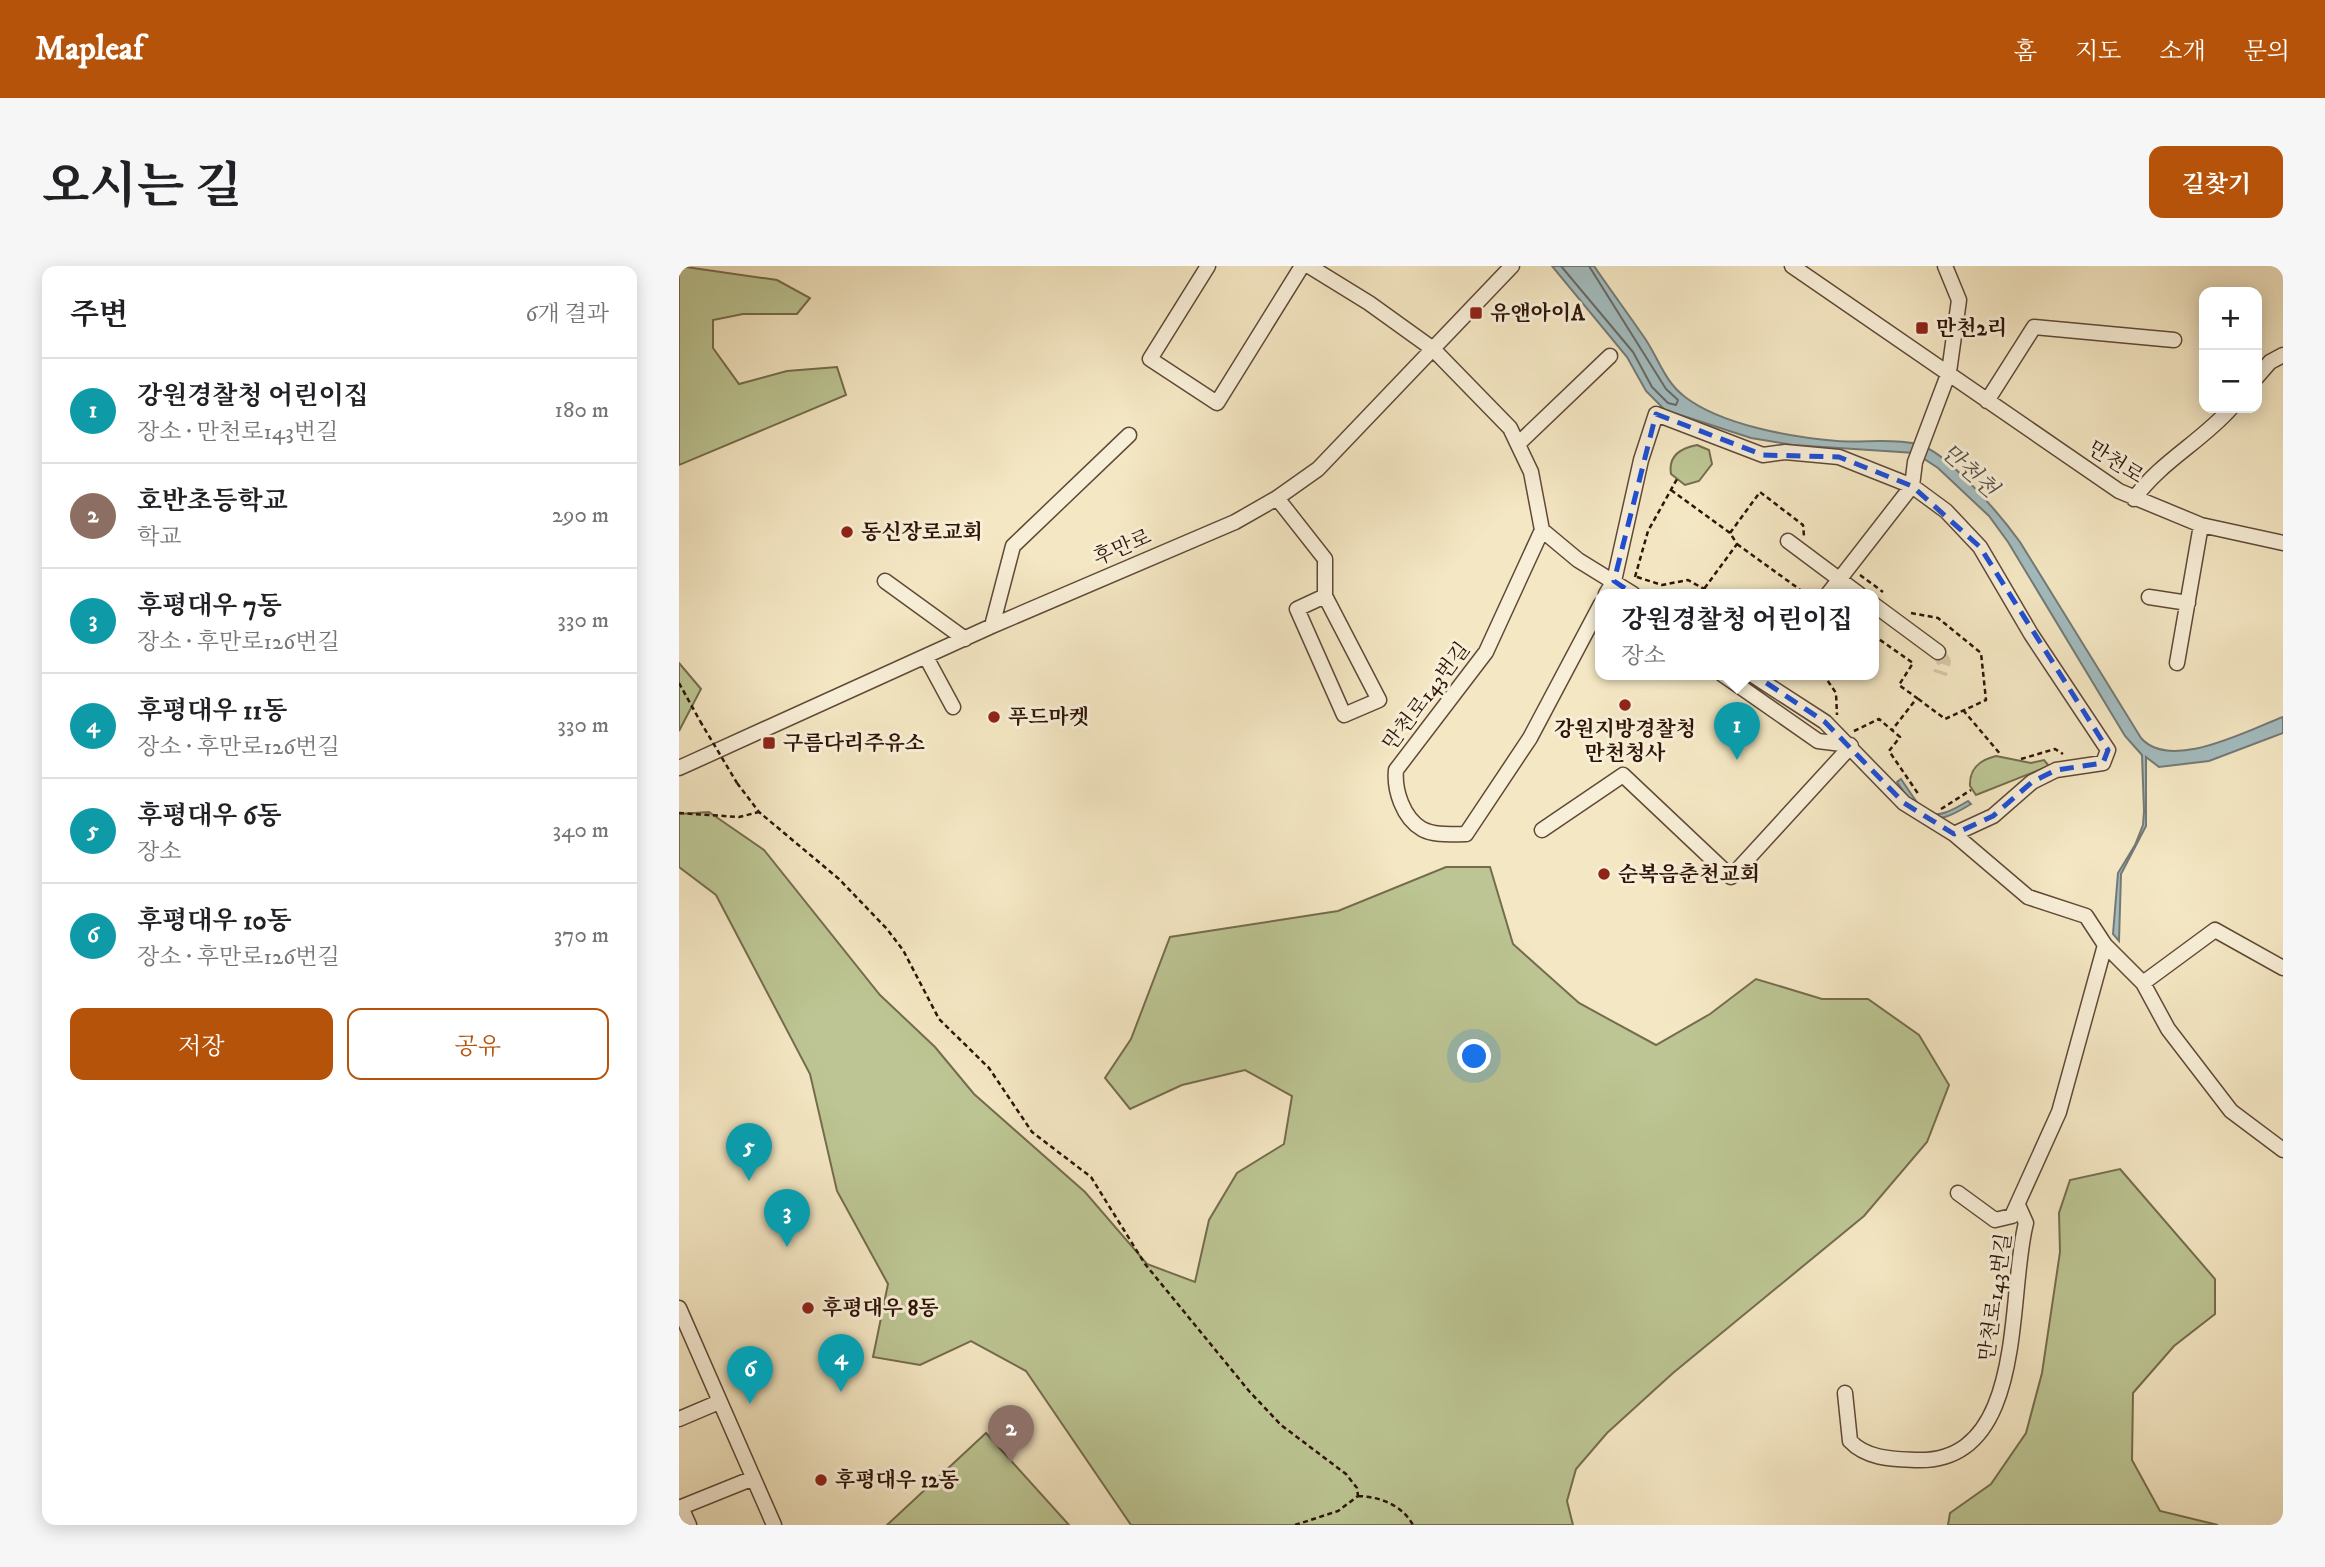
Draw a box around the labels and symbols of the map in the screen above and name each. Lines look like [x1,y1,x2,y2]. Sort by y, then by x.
place label: 유앤아이A [1490,301,1585,327]
marker: 유앤아이A [1468,305,1484,321]
place label: 만천2리 [1936,316,2007,342]
marker: 만천2리 [1914,320,1930,336]
street label: 만천로 [2083,436,2148,490]
water label: 만천천 [1935,438,2005,505]
place label: 동신장로교회 [861,520,983,546]
marker: 동신장로교회 [839,524,855,540]
street label: 후만로 [1089,524,1155,572]
street label: 만천로143번길 [1378,637,1476,756]
marker: 강원지방경찰청 만천청사 [1617,697,1633,713]
pin: 1 [1714,702,1760,760]
place label: 푸드마켓 [1008,705,1089,731]
marker: 푸드마켓 [986,709,1002,725]
place label: 강원지방경찰청 만천청사 [1554,717,1696,767]
place label: 구름다리주유소 [783,731,925,757]
marker: 구름다리주유소 [761,735,777,751]
place label: 순복음춘천교회 [1618,862,1760,888]
marker: 순복음춘천교회 [1596,866,1612,882]
your location [1457,1039,1491,1073]
pin: 5 [726,1123,772,1181]
pin: 3 [764,1189,810,1247]
street label: 만천로143번길 [1974,1231,2018,1363]
place label: 후평대우 8동 [822,1296,938,1322]
marker: 후평대우 8동 [800,1300,816,1316]
pin: 4 [818,1334,864,1392]
pin: 6 [727,1346,773,1404]
pin: 2 [988,1405,1034,1463]
place label: 후평대우 12동 [835,1468,959,1494]
marker: 후평대우 12동 [813,1472,829,1488]

